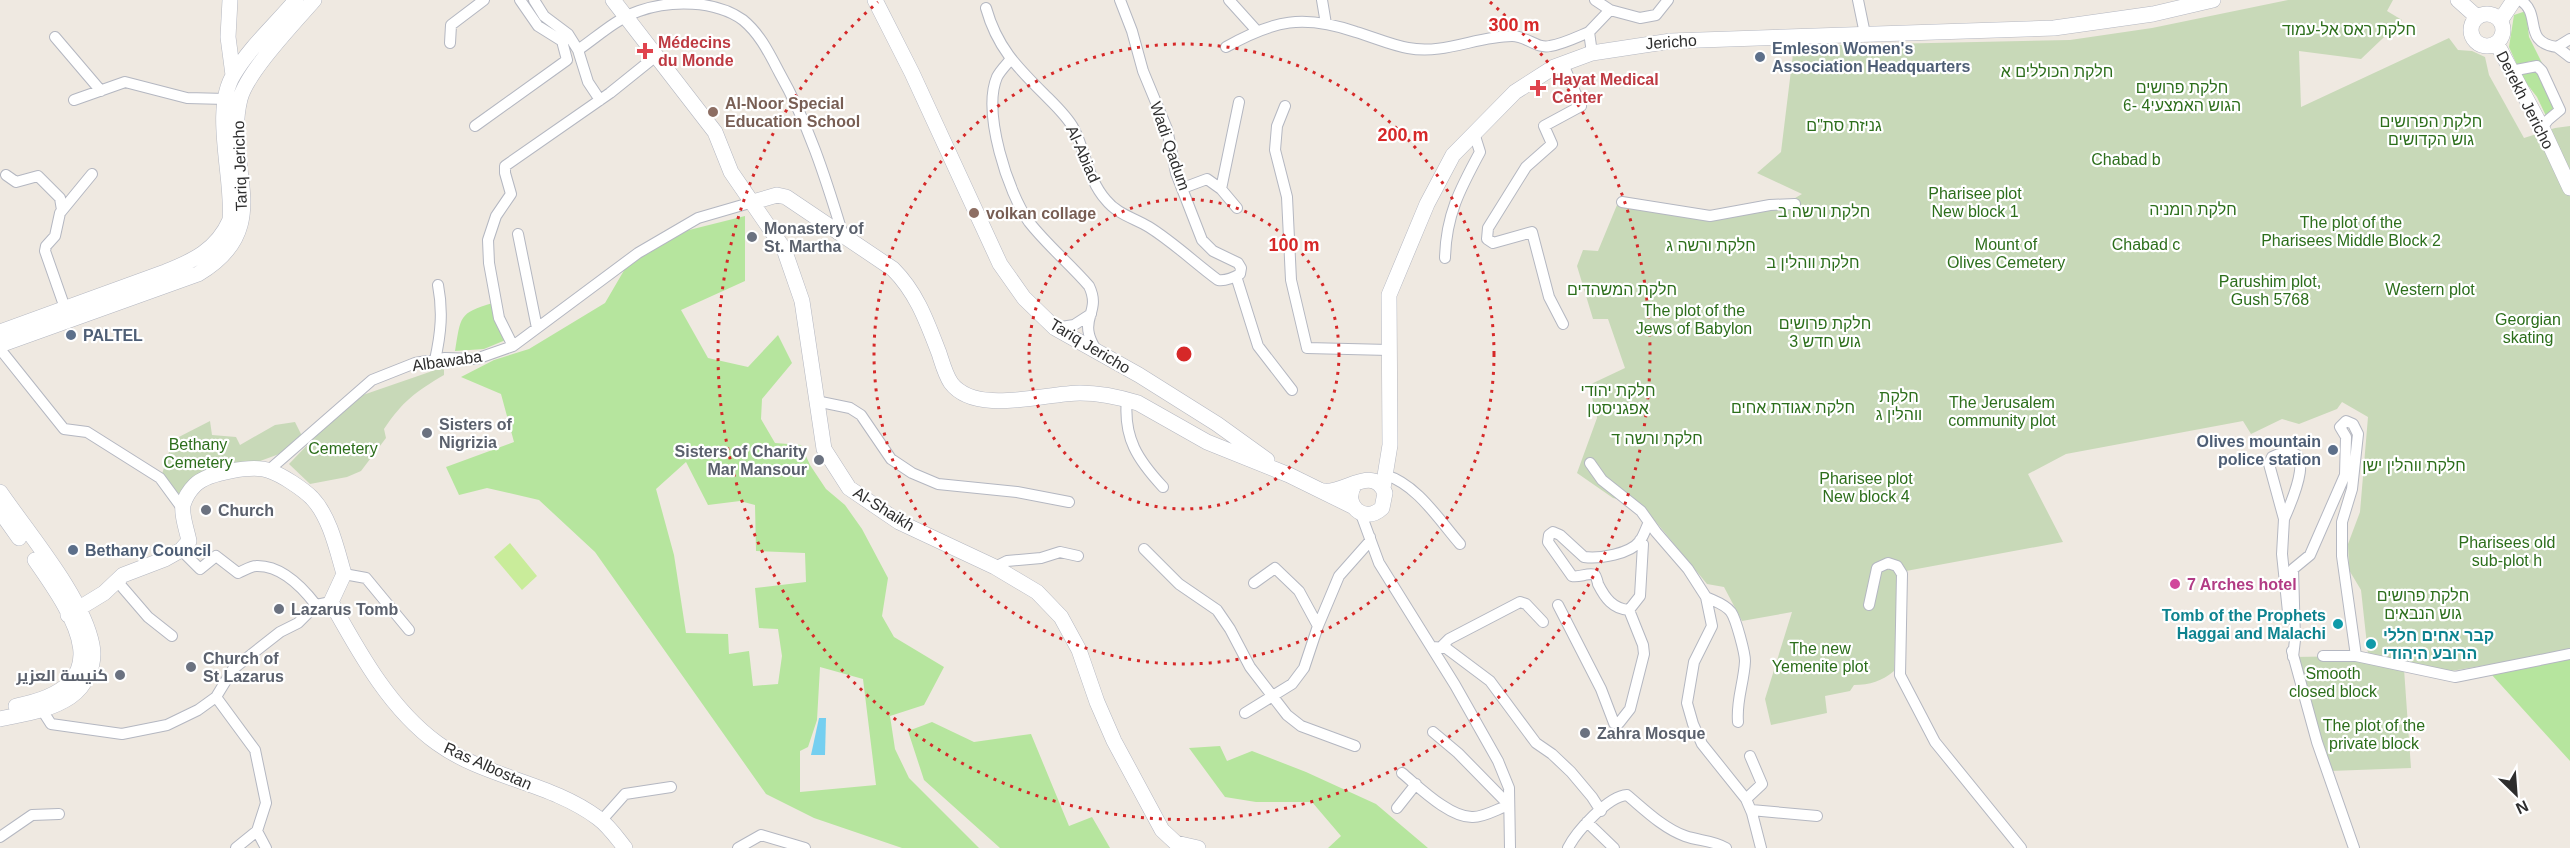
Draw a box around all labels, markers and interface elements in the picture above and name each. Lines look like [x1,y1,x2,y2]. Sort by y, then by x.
text: 300 m [1488,15,1540,35]
park label: חלקת ראס אל-עמוד [2282,21,2416,38]
street label: Jericho [1645,32,1697,52]
place label: Médecins du Monde [658,34,734,69]
place label: Emleson Women's Association Headquarters [1772,40,1970,75]
marker: Médecins du Monde [636,42,654,60]
street label: Derekh Jericho [2493,48,2557,152]
marker: Emleson Women's Association Headquarters [1753,50,1767,64]
park label: חלקת הכוללים א [2001,63,2113,80]
place label: Hayat Medical Center [1552,71,1659,106]
marker: Hayat Medical Center [1529,79,1547,97]
park label: חלקת פרושים הגוש האמצעי4 -6 [2123,79,2241,114]
place label: Al-Noor Special Education School [725,95,860,130]
street label: Wadi Qadum [1147,99,1193,193]
marker: Al-Noor Special Education School [706,105,720,119]
park label: חלקת הפרושים גוש הקדושים [2380,113,2482,148]
park label: גניזת סת"ם [1806,117,1882,134]
street label: Tariq Jericho [230,120,250,212]
street label: Al-Abiad [1063,123,1103,185]
text: 200 m [1377,125,1429,145]
park label: Chabad b [2091,151,2161,168]
park label: Pharisee plot New block 1 [1928,185,2022,220]
park label: חלקת רומניה [2149,201,2237,218]
park label: חלקת ורשה ב [1778,203,1870,220]
place label: volkan collage [986,205,1096,222]
marker: volkan collage [967,206,981,220]
park label: The plot of the Pharisees Middle Block 2 [2261,214,2441,249]
place label: Monastery of St. Martha [764,220,864,255]
marker: Monastery of St. Martha [745,230,759,244]
text: 100 m [1268,235,1320,255]
park label: Mount of Olives Cemetery [1947,236,2065,271]
park label: Chabad c [2112,236,2180,253]
park label: חלקת ורשה ג [1666,237,1756,254]
park label: חלקת ווהלין ב [1766,254,1860,271]
park label: Parushim plot, Gush 5768 [2219,273,2321,308]
park label: חלקת המשהדים [1567,281,1677,298]
park label: Western plot [2385,281,2475,298]
park label: The plot of the Jews of Babylon [1636,302,1752,337]
park label: Georgian skating [2495,311,2561,346]
street label: Tariq Jericho [1047,315,1133,377]
park label: חלקת פרושים גוש חדש 3 [1779,315,1871,350]
place label: PALTEL [83,327,143,344]
marker: PALTEL [64,328,78,342]
centre of rings [1174,344,1194,364]
street label: Albawaba [411,348,483,374]
park label: חלקת יהודי אפגניסטן [1581,382,1655,417]
park label: חלקת ווהלין ג [1876,388,1922,423]
park label: The Jerusalem community plot [1948,394,2056,429]
park label: חלקת אגודת אחים [1731,399,1855,416]
place label: Sisters of Nigrizia [439,416,513,451]
marker: Sisters of Nigrizia [420,426,434,440]
park label: חלקת ורשה ד [1611,430,1703,447]
place label: Olives mountain police station [2197,433,2321,468]
park label: Bethany Cemetery [163,436,233,471]
park label: Cemetery [308,440,378,457]
place label: Sisters of Charity Mar Mansour [675,443,807,478]
marker: Olives mountain police station [2326,443,2340,457]
marker: Sisters of Charity Mar Mansour [812,453,826,467]
park label: חלקת ווהלין ישן [2362,457,2466,474]
park label: Pharisee plot New block 4 [1819,470,1913,505]
street label: Al-Shaikh [850,484,918,534]
place label: Church [218,502,274,519]
marker: Church [199,503,213,517]
park label: Pharisees old sub-plot h [2459,534,2555,569]
place label: Bethany Council [85,542,211,559]
marker: Bethany Council [66,543,80,557]
place label: 7 Arches hotel [2187,576,2297,593]
marker: 7 Arches hotel [2168,577,2182,591]
park label: חלקת פרושים גוש הנבאים [2377,587,2469,622]
place label: Lazarus Tomb [291,601,399,618]
marker: Lazarus Tomb [272,602,286,616]
place label: Tomb of the Prophets Haggai and Malachi [2162,607,2326,642]
marker: Tomb of the Prophets Haggai and Malachi [2331,617,2345,631]
place label: קבר אחים חללי הרובע היהודי [2383,627,2494,662]
marker: קבר אחים חללי הרובע היהודי [2364,637,2378,651]
park label: The new Yemenite plot [1772,640,1869,675]
place label: Church of St Lazarus [203,650,284,685]
marker: Church of St Lazarus [184,660,198,674]
park label: Smooth closed block [2289,665,2378,700]
place label: كنيسة العزير [16,667,108,685]
marker: كنيسة العزير [113,668,127,682]
park label: The plot of the private block [2323,717,2425,752]
place label: Zahra Mosque [1597,725,1706,742]
marker: Zahra Mosque [1578,726,1592,740]
street label: Ras Albostan [441,739,535,793]
north arrow [2486,764,2546,824]
text: N [2513,797,2531,817]

